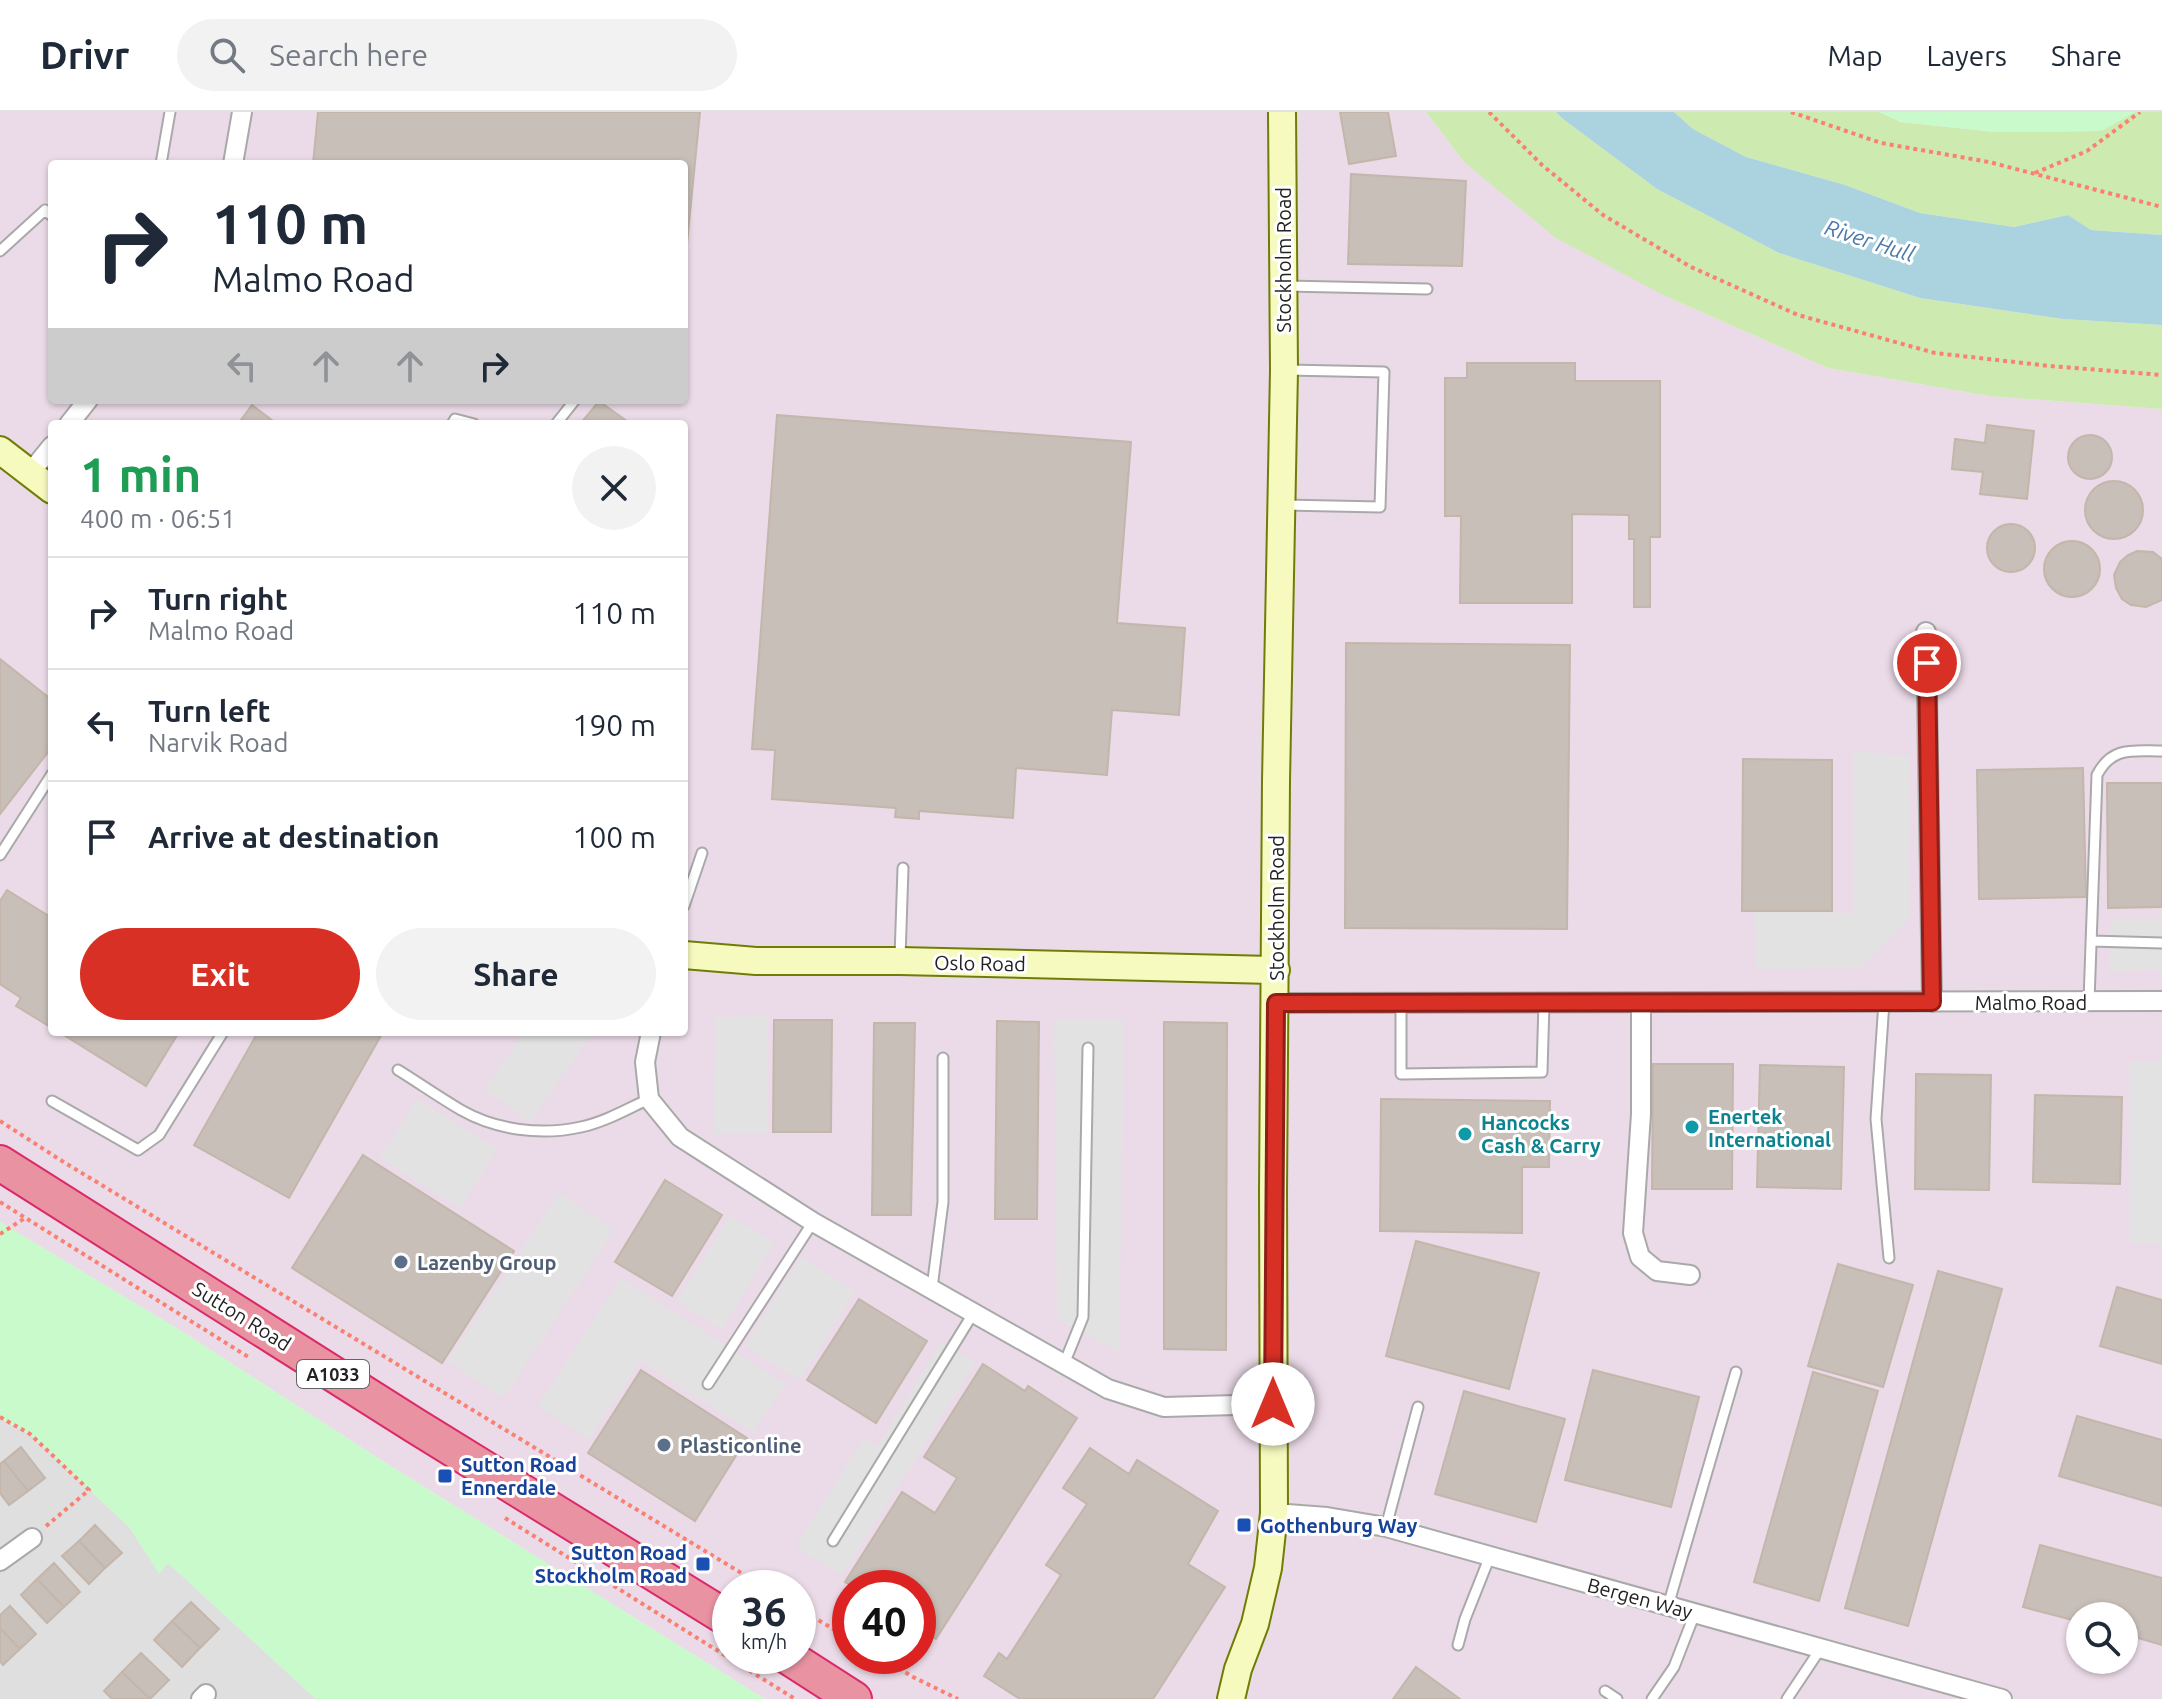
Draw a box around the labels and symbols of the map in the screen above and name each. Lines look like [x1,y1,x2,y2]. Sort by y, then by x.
street label: Stockholm Road [1272,187,1295,333]
water label: River Hull [1822,214,1918,266]
pin [1893,629,1961,697]
street label: Stockholm Road [1265,835,1288,981]
street label: Oslo Road [934,951,1026,975]
street label: Malmo Road [1975,991,2087,1014]
place label: Enertek International [1708,1105,1831,1151]
place label: Hancocks Cash & Carry [1481,1111,1601,1157]
marker: Enertek International [1683,1118,1701,1136]
marker: Hancocks Cash & Carry [1456,1125,1474,1143]
place label: Lazenby Group [417,1251,557,1274]
marker: Lazenby Group [392,1253,410,1271]
street label: Sutton Road [189,1277,295,1355]
road number: A1033 [297,1360,369,1388]
position arrow [1231,1362,1315,1446]
place label: Plasticonline [680,1434,801,1457]
marker: Plasticonline [655,1436,673,1454]
place label: Sutton Road Ennerdale [461,1453,577,1499]
marker: Sutton Road Ennerdale [436,1467,454,1485]
place label: Gothenburg Way [1260,1514,1418,1537]
marker: Gothenburg Way [1235,1516,1253,1534]
place label: Sutton Road Stockholm Road [535,1541,687,1587]
marker: Sutton Road Stockholm Road [694,1555,712,1573]
speed limit sign: 40 [832,1570,936,1674]
street label: Bergen Way [1585,1573,1695,1623]

